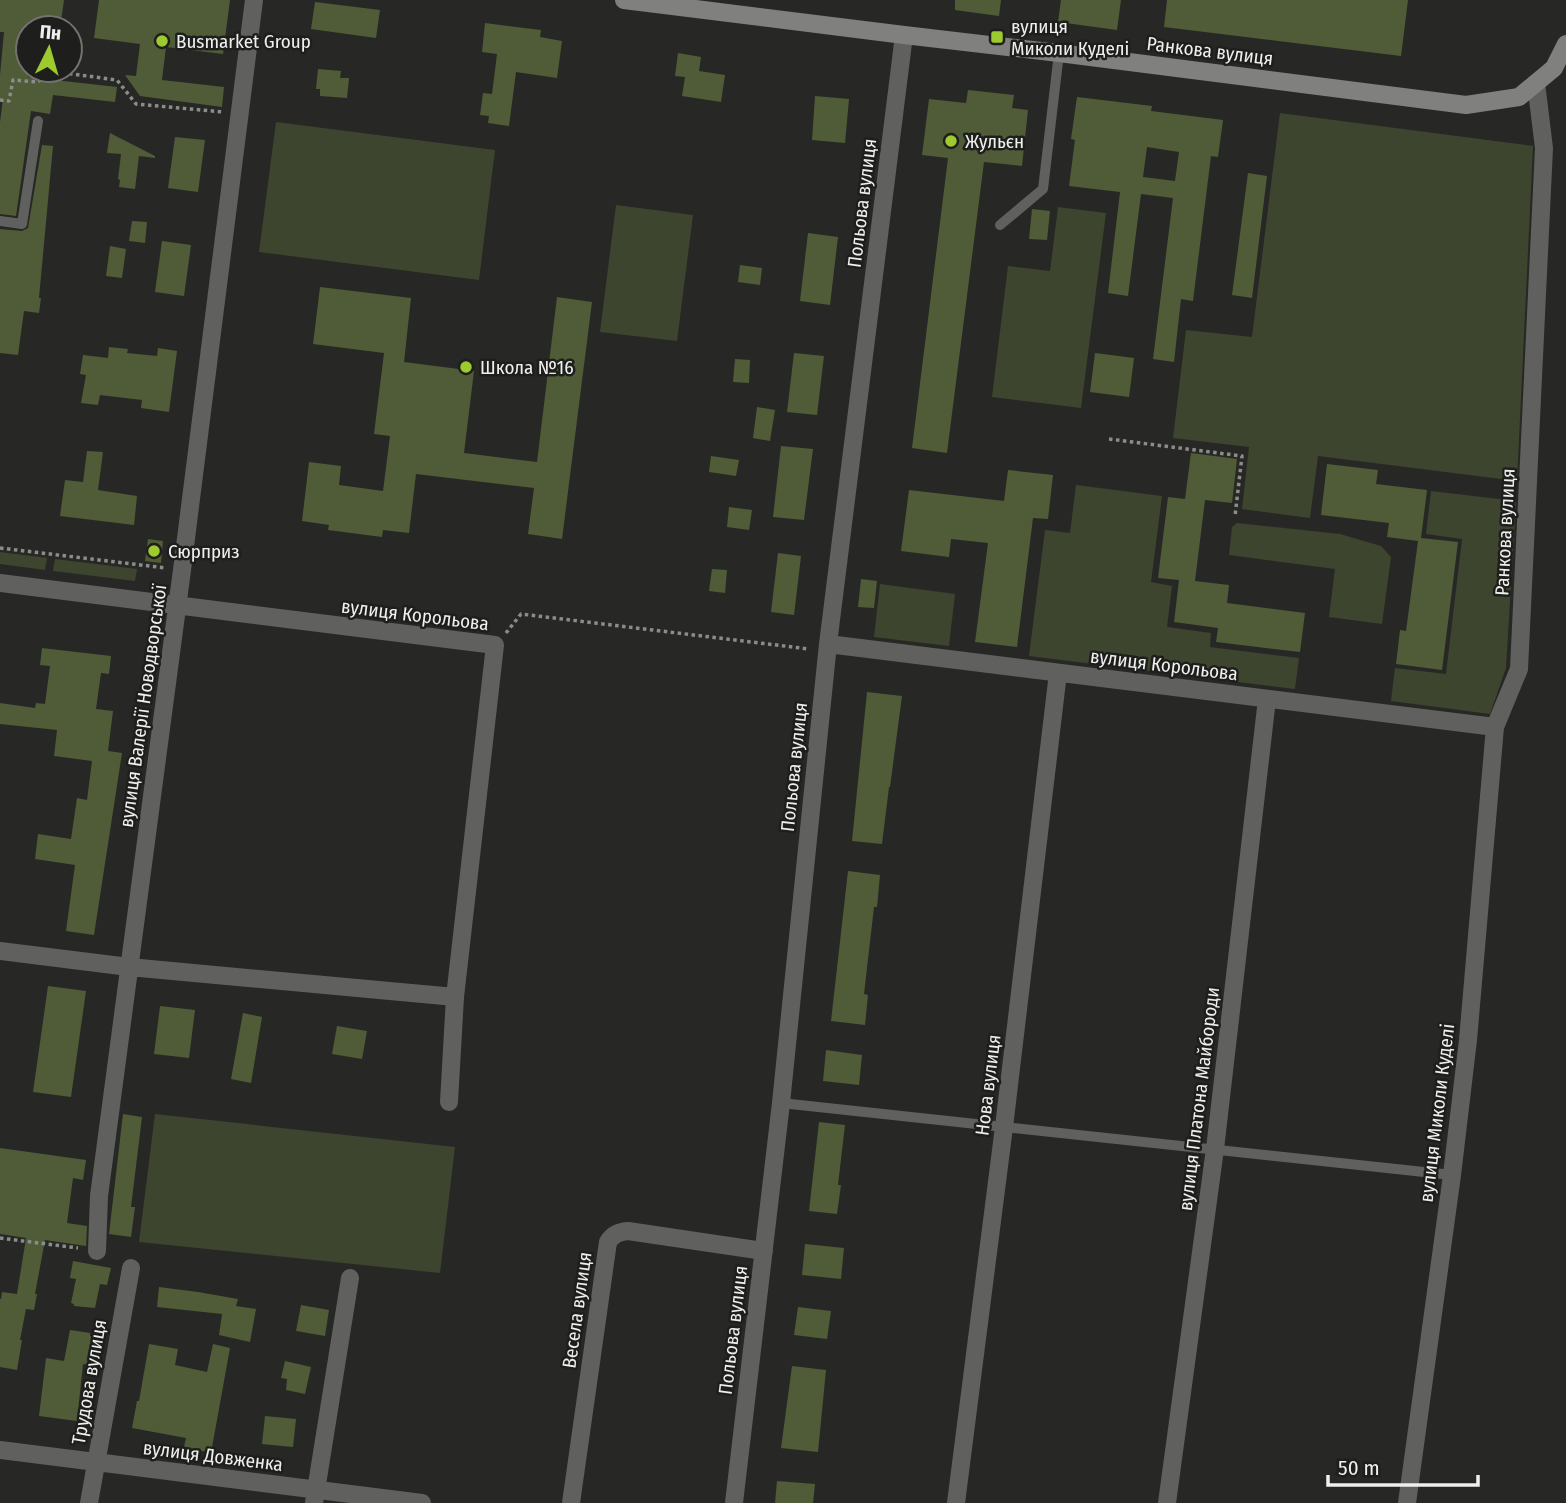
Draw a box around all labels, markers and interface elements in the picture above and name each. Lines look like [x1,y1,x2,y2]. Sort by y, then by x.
north arrow [14,14,84,84]
place label: вулиця Миколи Куделі [1011,15,1129,60]
text: Пн [39,20,62,45]
marker: вулиця Миколи Куделі [989,29,1005,45]
place label: Busmarket Group [176,30,311,53]
street label: Ранкова вулиця [1145,32,1275,70]
marker: Busmarket Group [154,33,170,49]
place label: Жульєн [965,130,1024,153]
marker: Жульєн [943,133,959,149]
street label: Польова вулиця [843,137,881,269]
place label: Школа №16 [480,356,574,379]
marker: Школа №16 [458,359,474,375]
street label: Ранкова вулиця [1490,468,1520,596]
place label: Сюрприз [168,540,240,563]
marker: Сюрприз [146,543,162,559]
street label: вулиця Валерії Новодворської [115,582,172,829]
street label: вулиця Корольова [340,595,490,635]
street label: вулиця Корольова [1089,645,1239,685]
street label: Польова вулиця [776,701,812,833]
street label: вулиця Платона Майбороди [1174,986,1224,1212]
street label: вулиця Миколи Куделі [1415,1022,1459,1204]
street label: Нова вулиця [970,1033,1006,1137]
street label: Весела вулиця [557,1250,597,1370]
street label: Польова вулиця [714,1264,752,1396]
street label: Трудова вулиця [67,1318,111,1446]
street label: вулиця Довженка [142,1436,284,1476]
scale bar [1328,1444,1478,1488]
text: 50 m [1338,1455,1380,1481]

